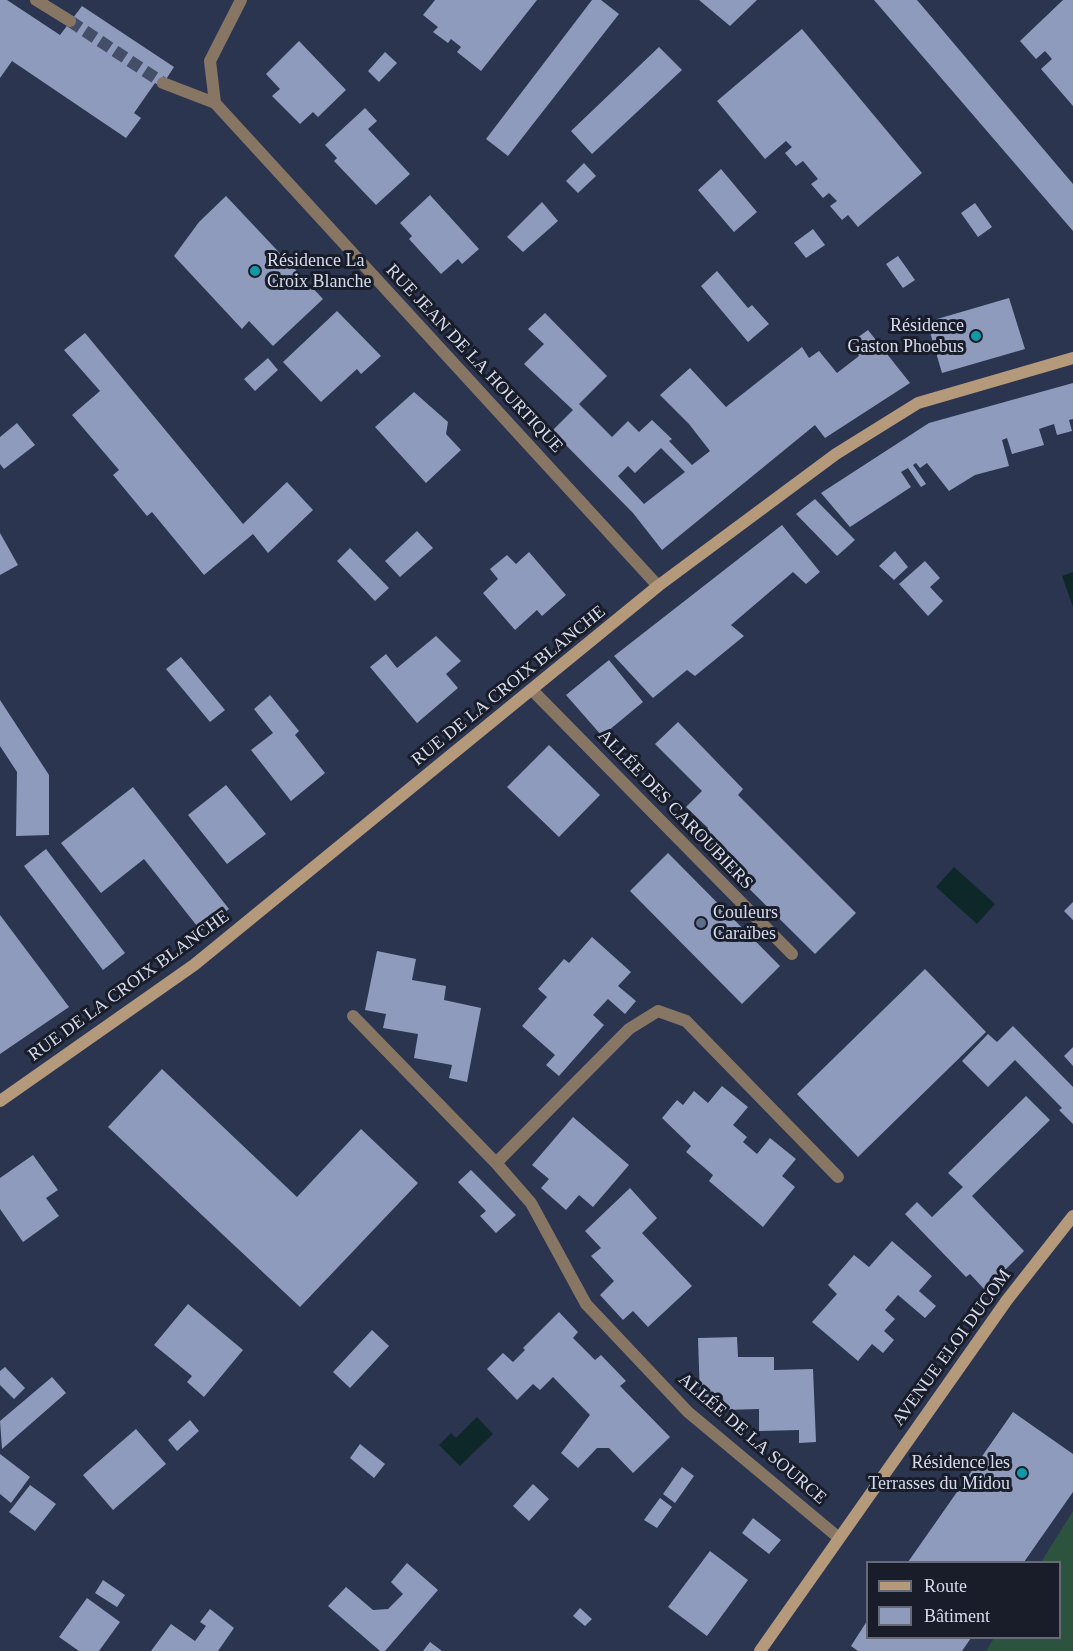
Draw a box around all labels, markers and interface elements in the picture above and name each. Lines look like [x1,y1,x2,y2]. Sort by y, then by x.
place label: Résidence La Croix Blanche [267,250,371,292]
street label: RUE JEAN DE LA HOURTIQUE [381,260,567,458]
marker: Résidence La Croix Blanche [248,264,262,278]
place label: Résidence Gaston Phoebus [848,315,964,358]
marker: Résidence Gaston Phoebus [969,329,983,343]
street label: RUE DE LA CROIX BLANCHE [408,601,610,771]
street label: ALLÉE DES CAROUBIERS [593,726,757,894]
place label: Couleurs Caraïbes [713,902,778,944]
street label: RUE DE LA CROIX BLANCHE [24,906,234,1066]
marker: Couleurs Caraïbes [694,916,708,930]
street label: AVENUE ELOI DUCOM [888,1265,1016,1431]
street label: ALLÉE DE LA SOURCE [673,1369,831,1509]
place label: Résidence les Terrasses du Midou [868,1452,1010,1494]
marker: Résidence les Terrasses du Midou [1015,1466,1029,1480]
legend [866,1561,1061,1639]
text: Route [924,1576,967,1596]
text: Bâtiment [924,1606,990,1626]

